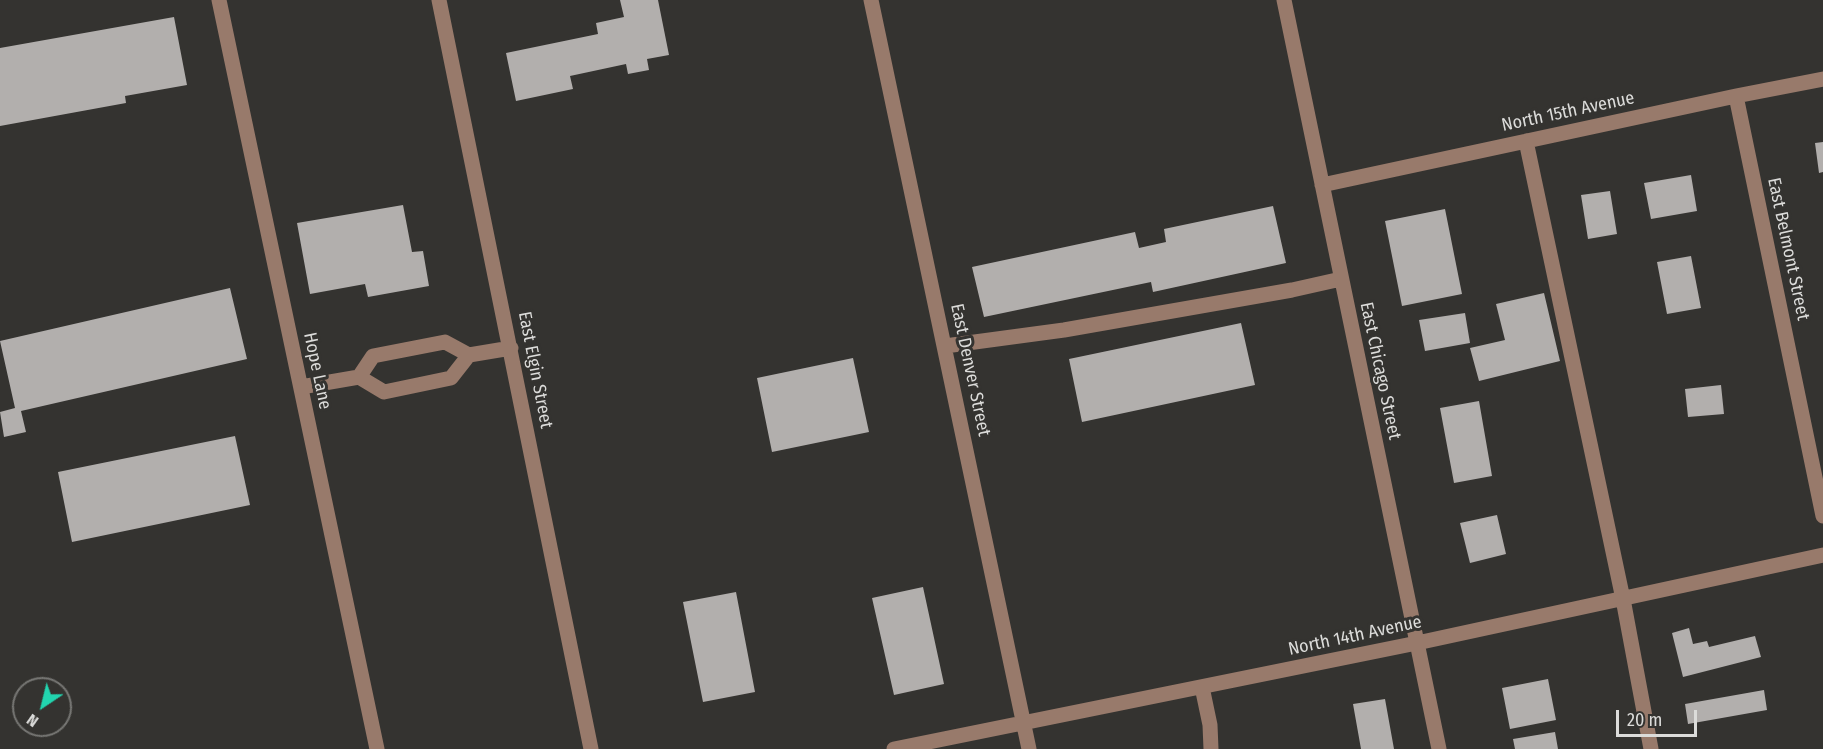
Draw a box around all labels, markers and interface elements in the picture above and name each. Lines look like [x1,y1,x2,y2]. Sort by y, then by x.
street label: North 15th Avenue [1500,87,1636,137]
street label: East Belmont Street [1762,176,1814,322]
street label: East Chicago Street [1355,300,1405,442]
street label: East Denver Street [945,302,995,438]
street label: East Elgin Street [513,310,557,430]
street label: Hope Lane [298,331,336,411]
street label: North 14th Avenue [1286,611,1424,661]
north arrow [12,677,72,737]
scale bar [1619,698,1700,736]
text: 20 m [1627,709,1662,731]
text: N [23,710,42,731]

